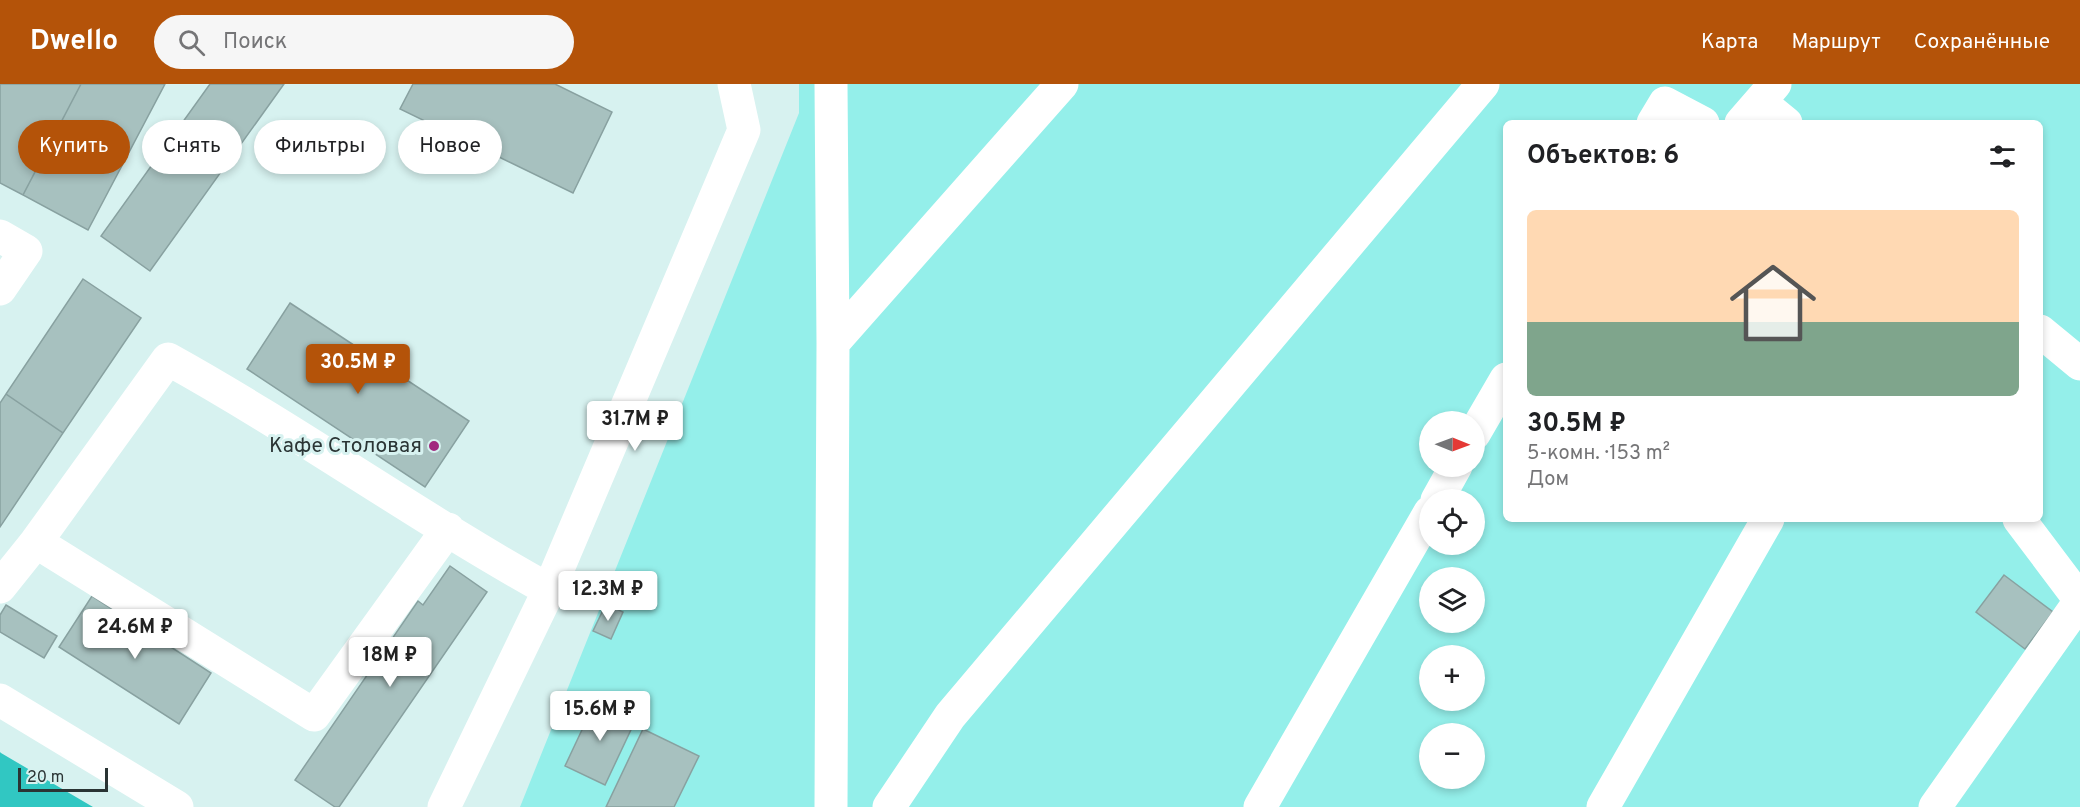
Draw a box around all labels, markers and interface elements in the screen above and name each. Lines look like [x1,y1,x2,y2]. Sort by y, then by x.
search box [154,15,574,69]
text: Dwello [30,24,118,60]
icon: search [175,26,208,59]
text: Поиск [223,29,287,56]
text: Карта [1701,29,1758,56]
text: Маршрут [1791,29,1881,56]
text: Сохранённые [1914,29,2050,56]
chip: Купить [18,120,130,174]
chip: Снять [142,120,242,174]
chip: Фильтры [254,120,386,174]
chip: Новое [398,120,502,174]
text: Объектов: 6 [1527,140,1679,173]
icon: filters [1986,140,2019,173]
icon: home [1719,249,1827,357]
pin: 30.5M ₽ [303,344,413,395]
text: 30.5M ₽ [320,350,396,376]
pin: 31.7M ₽ [580,401,690,452]
text: 31.7M ₽ [601,407,669,433]
text: 30.5M ₽ [1527,408,1626,441]
north arrow [1419,411,1485,477]
map controls [1419,411,1485,789]
place label: Кафе Столовая [269,433,422,460]
marker: Кафе Столовая [427,439,441,453]
text: 5-комн. · 153 m² [1527,441,1670,467]
text: Дом [1527,467,1569,493]
button: locate [1419,489,1485,555]
button: layers [1419,567,1485,633]
pin: 12.3M ₽ [553,571,663,622]
text: 12.3M ₽ [572,577,644,603]
pin: 24.6M ₽ [80,609,190,660]
text: 24.6M ₽ [97,615,173,641]
pin: 18M ₽ [348,637,432,688]
text: 18M ₽ [363,643,417,669]
button: + [1419,645,1485,711]
pin: 15.6M ₽ [545,691,655,742]
text: 15.6M ₽ [564,697,636,723]
button: − [1419,723,1485,789]
scale bar [18,765,108,792]
text: 20 m [27,768,64,788]

